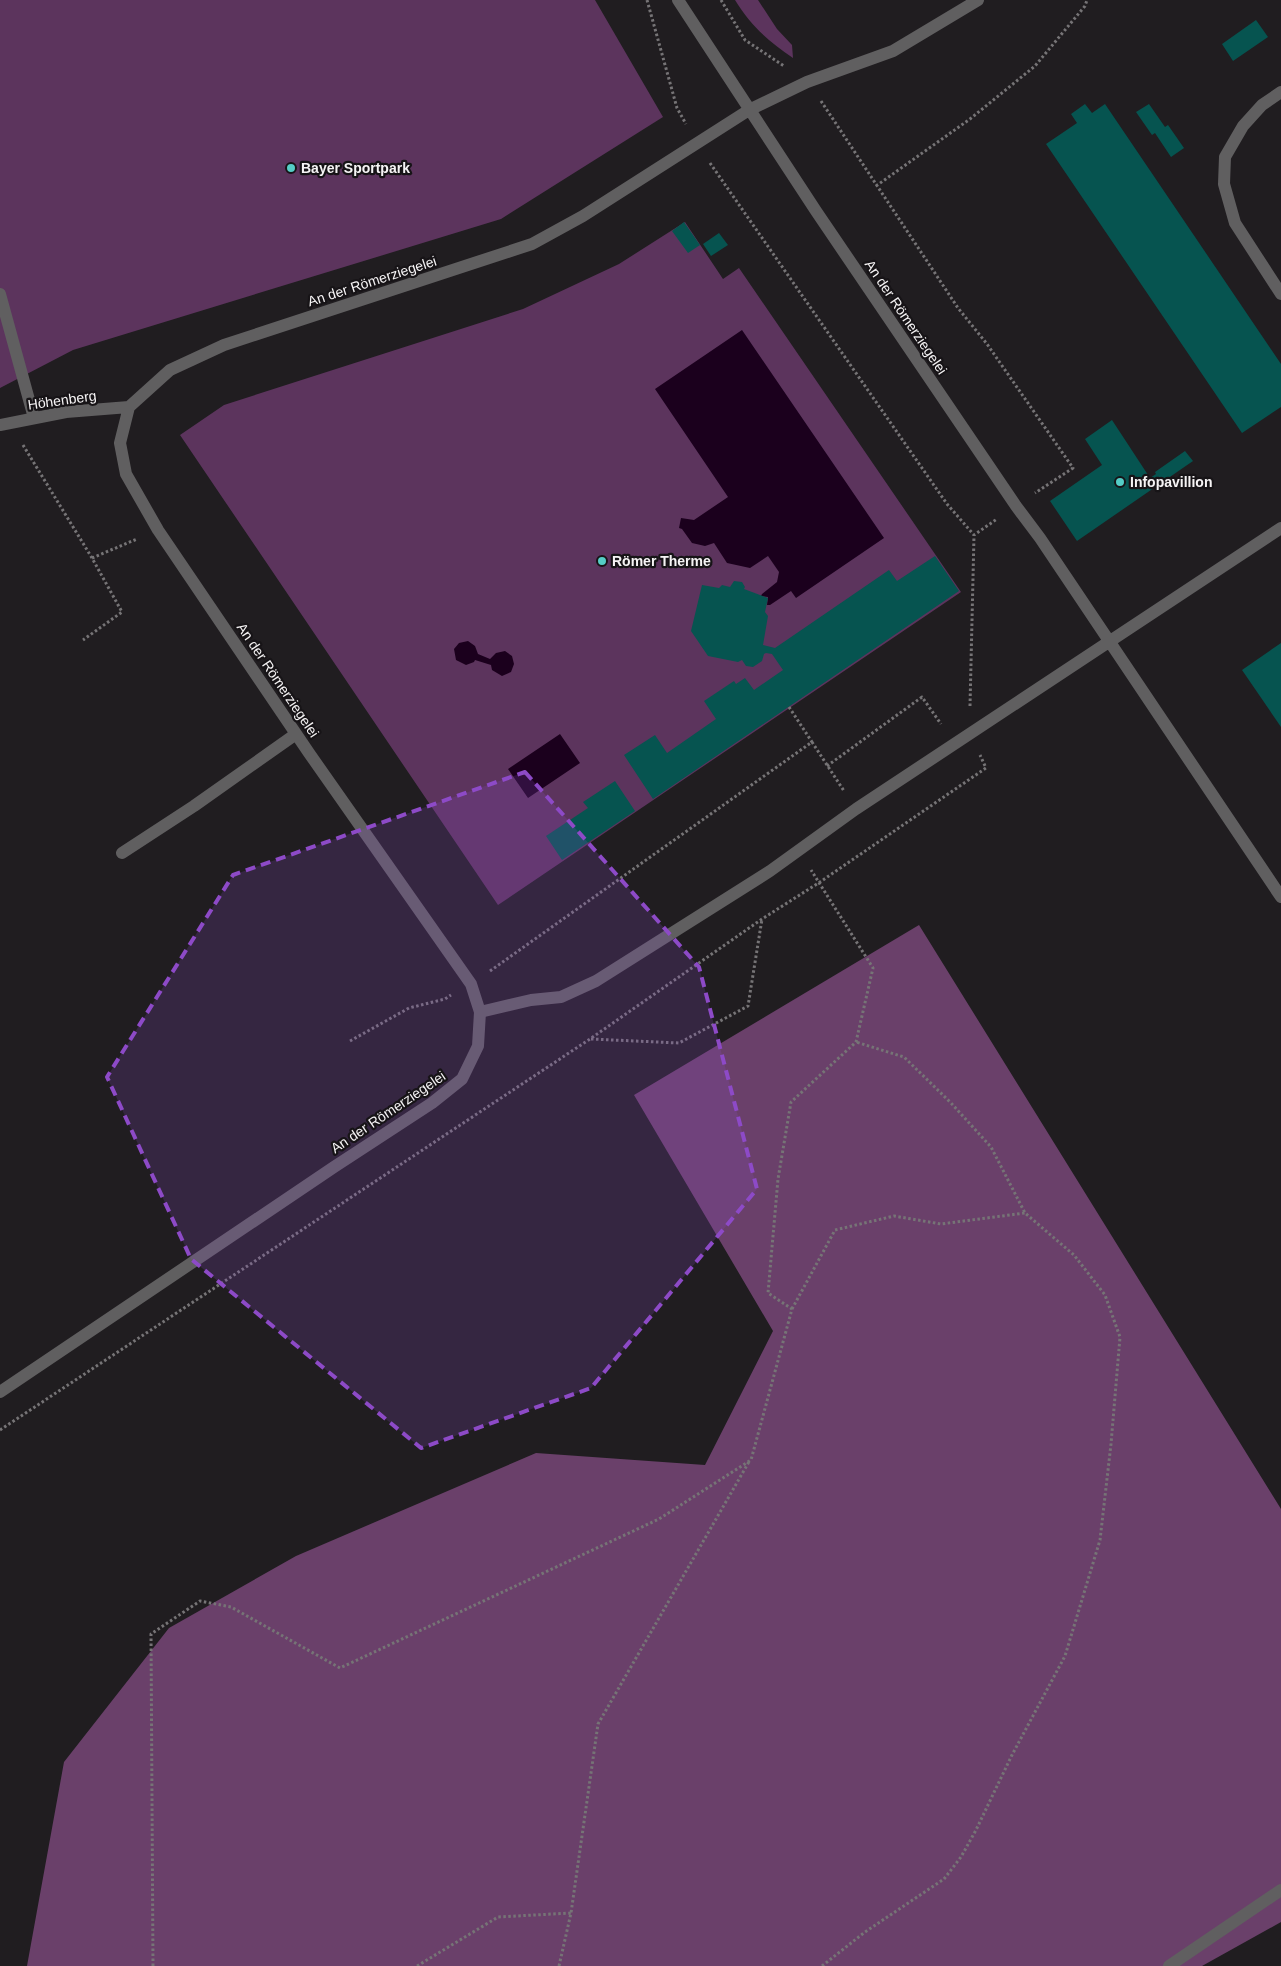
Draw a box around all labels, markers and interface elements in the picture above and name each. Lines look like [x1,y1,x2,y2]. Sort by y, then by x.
place label: Bayer Sportpark [301,160,410,176]
marker: Bayer Sportpark [285,162,297,174]
street label: An der Römerziegelei [306,253,438,309]
street label: An der Römerziegelei [862,257,950,377]
street label: Höhenberg [27,387,97,413]
place label: Infopavillion [1130,474,1212,490]
marker: Infopavillion [1114,476,1126,488]
place label: Römer Therme [612,553,711,569]
marker: Römer Therme [596,555,608,567]
street label: An der Römerziegelei [234,620,322,740]
street label: An der Römerziegelei [328,1068,448,1156]

